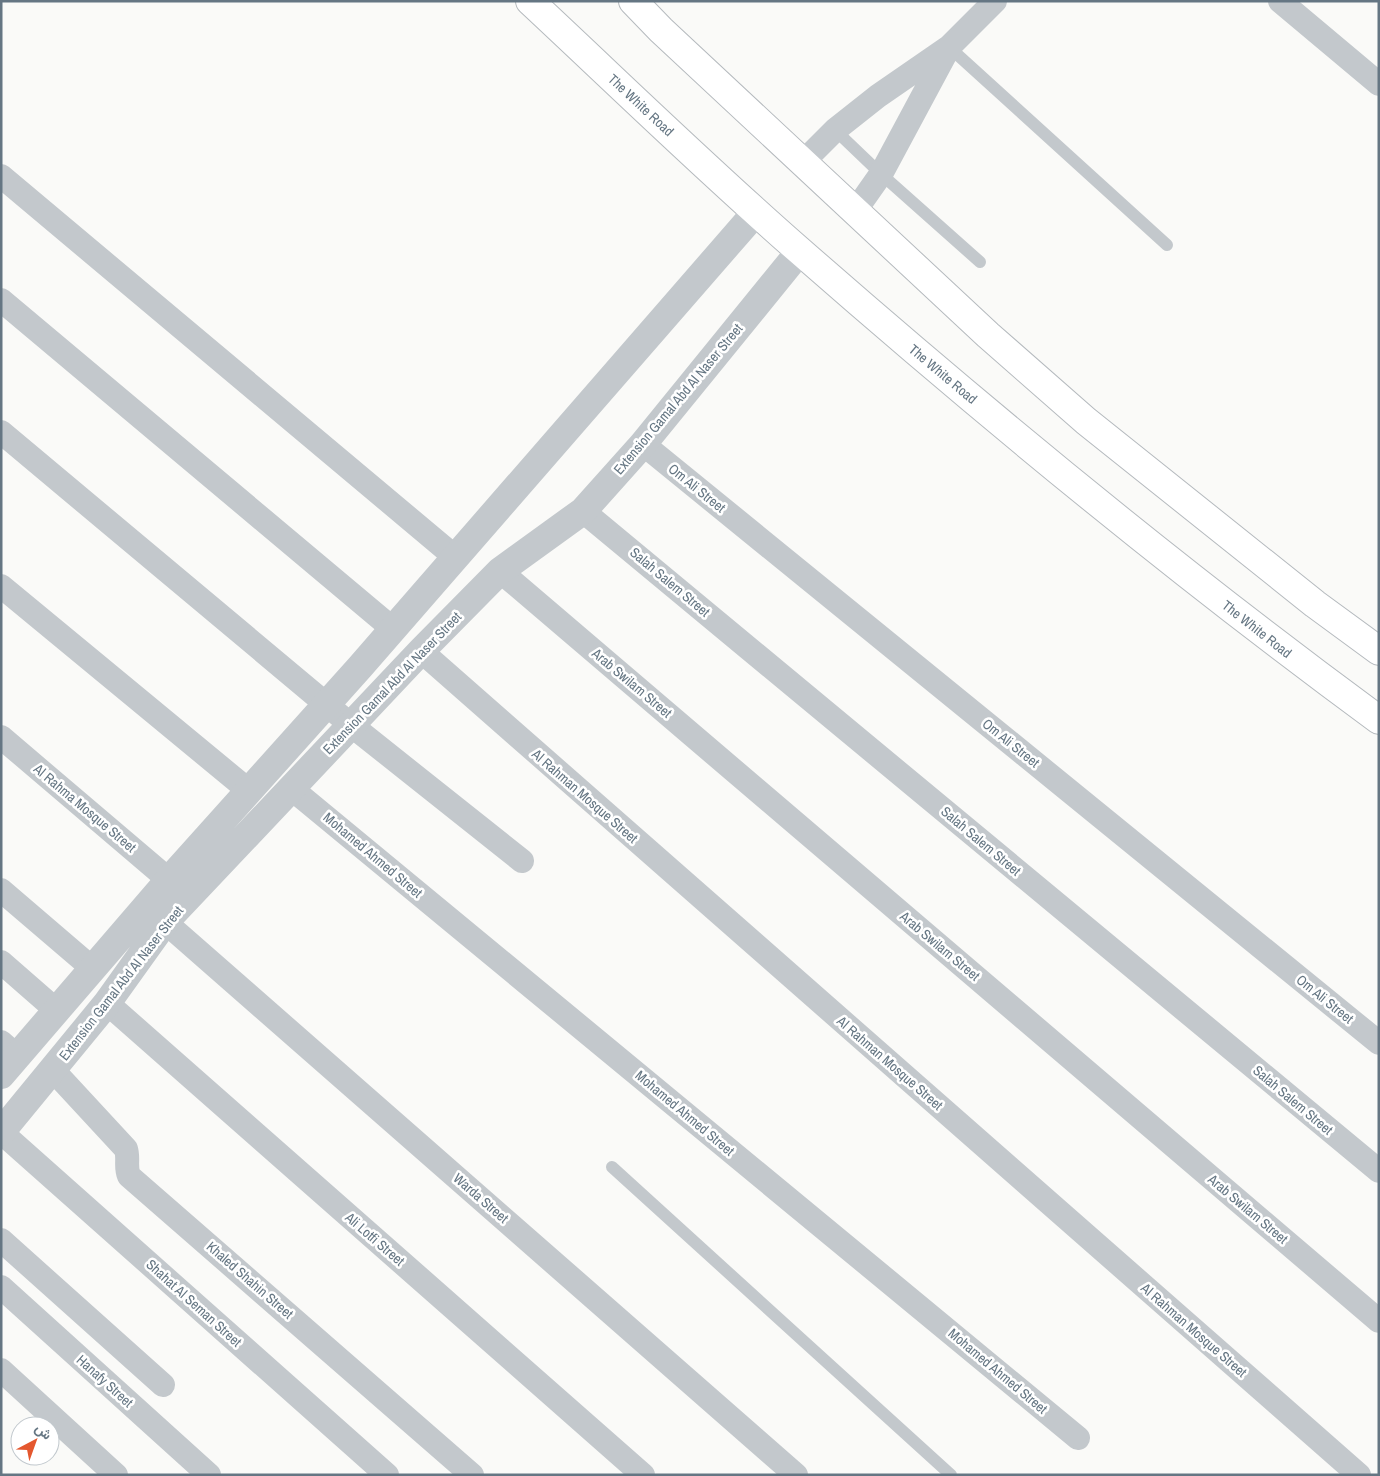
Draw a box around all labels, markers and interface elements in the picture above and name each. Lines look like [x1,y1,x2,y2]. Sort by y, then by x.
street label: The White Road [604,70,678,140]
street label: Extension Gamal Abd Al Naser Street [610,320,746,478]
street label: The White Road [905,340,981,408]
street label: Om Ali Street [665,460,729,516]
street label: Salah Salem Street [626,543,714,621]
street label: The White Road [1219,596,1295,662]
street label: Extension Gamal Abd Al Naser Street [319,608,465,758]
street label: Arab Swilam Street [588,644,676,722]
street label: Om Ali Street [979,715,1043,771]
street label: Al Rahman Mosque Street [528,744,642,847]
street label: Al Rahma Mosque Street [29,759,140,856]
street label: Salah Salem Street [937,802,1025,880]
street label: Mohamed Ahmed Street [320,808,426,902]
street label: Extension Gamal Abd Al Naser Street [55,902,187,1064]
street label: Arab Swilam Street [896,907,984,985]
street label: Om Ali Street [1293,971,1357,1027]
street label: Al Rahman Mosque Street [833,1011,947,1114]
street label: Salah Salem Street [1249,1061,1337,1139]
street label: Mohamed Ahmed Street [632,1066,738,1160]
street label: Warda Street [450,1169,512,1227]
street label: Arab Swilam Street [1204,1170,1292,1248]
street label: Ali Lotfi Street [341,1208,408,1270]
street label: Khaled Shahin Street [203,1237,297,1323]
street label: Shahat Al Seman Street [142,1255,246,1351]
street label: Al Rahman Mosque Street [1137,1278,1251,1381]
street label: Mohamed Ahmed Street [945,1324,1051,1418]
street label: Hanafy Street [73,1351,137,1411]
north arrow [10,1416,60,1466]
text: ش [31,1419,56,1444]

